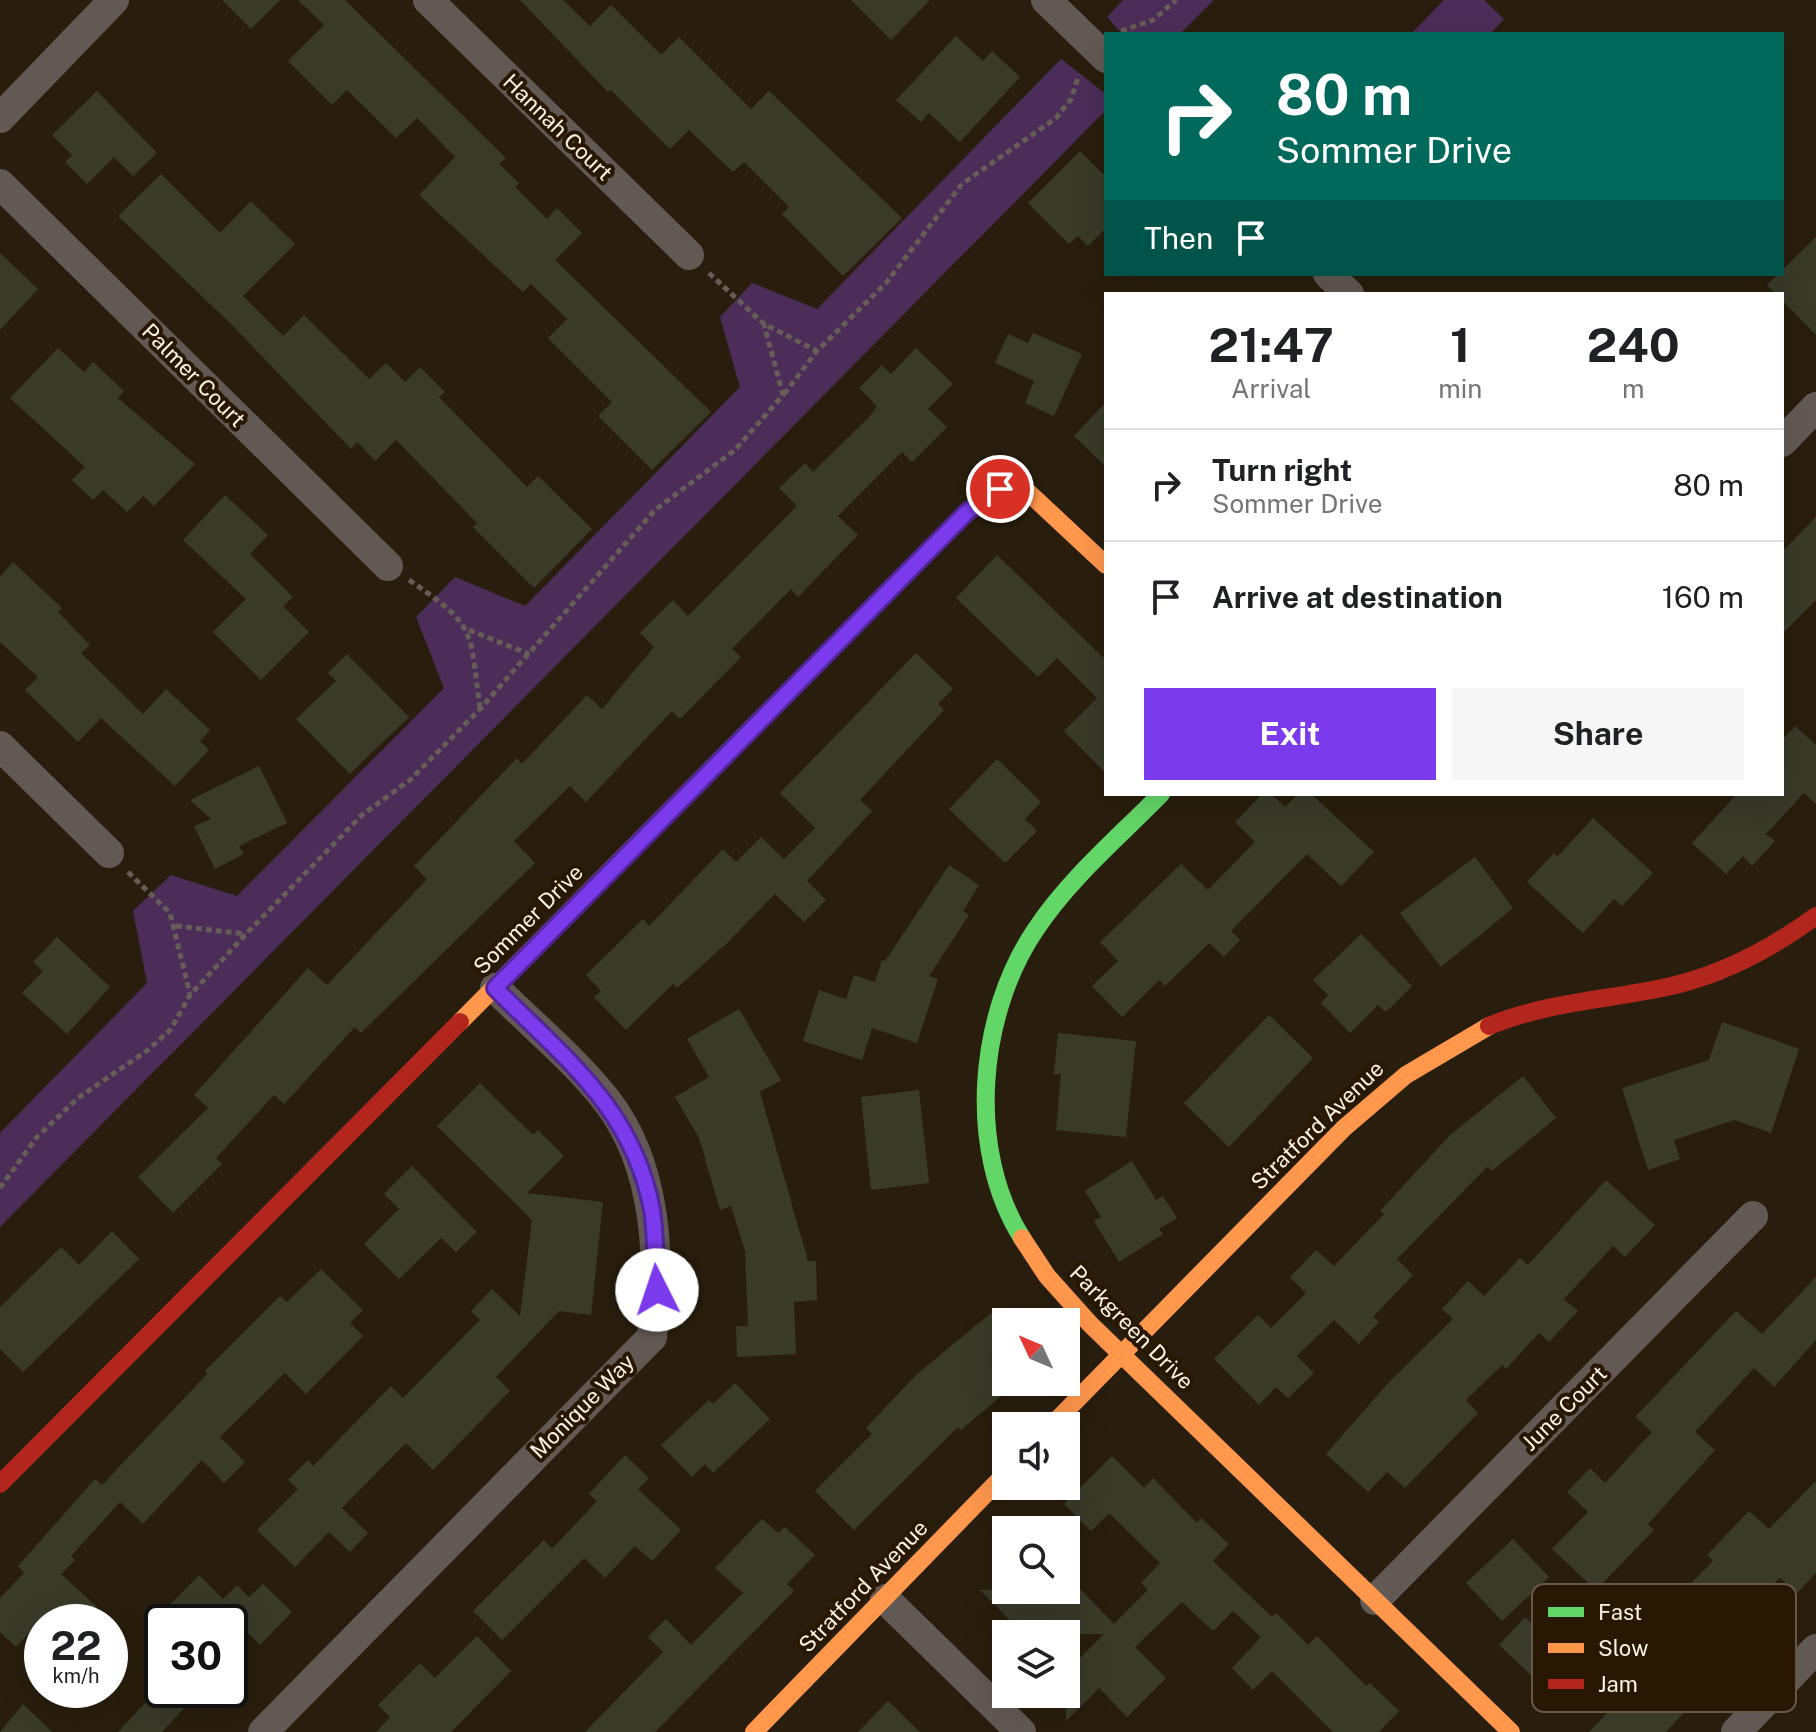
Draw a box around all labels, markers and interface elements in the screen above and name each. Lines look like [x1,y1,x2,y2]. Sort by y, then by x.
text: 80 m [1276,62,1412,128]
icon: right [1144,64,1248,168]
street label: Hannah Court [498,68,618,186]
text: Sommer Drive [1276,129,1512,171]
icon: arrive [1229,216,1273,260]
text: Then [1144,220,1213,256]
text: 21:47 [1208,316,1334,373]
text: 1 [1450,316,1471,373]
text: 240 [1587,316,1680,373]
street label: Palmer Court [137,318,251,432]
text: Arrival [1231,373,1311,404]
text: min [1438,373,1482,404]
text: m [1622,373,1644,404]
text: Turn right [1212,452,1352,488]
pin [966,455,1034,523]
icon: right [1144,463,1188,507]
icon: arrive [978,467,1022,511]
text: 80 m [1673,467,1744,503]
text: Sommer Drive [1212,488,1383,519]
icon: arrive [1144,575,1188,619]
text: Arrive at destination [1212,579,1503,615]
text: 160 m [1662,579,1744,615]
button: Exit [1144,688,1436,780]
button: Share [1452,688,1744,780]
street label: Sommer Drive [468,859,588,979]
street label: Stratford Avenue [1245,1055,1389,1195]
position arrow [615,1248,699,1332]
street label: Parkgreen Drive [1065,1260,1199,1394]
north arrow [992,1308,1080,1396]
map controls [992,1308,1080,1708]
street label: Monique Way [525,1348,640,1463]
street label: June Court [1516,1360,1612,1456]
button: sound [992,1412,1080,1500]
street label: Stratford Avenue [793,1514,933,1658]
button: search [992,1516,1080,1604]
legend [1532,1584,1796,1712]
text: Fast [1598,1599,1642,1625]
speed limit sign: 30 [144,1604,248,1708]
button: layers [992,1620,1080,1708]
text: 22 [51,1622,101,1669]
text: Slow [1598,1635,1648,1661]
text: km/h [52,1664,100,1688]
text: Jam [1598,1671,1638,1697]

